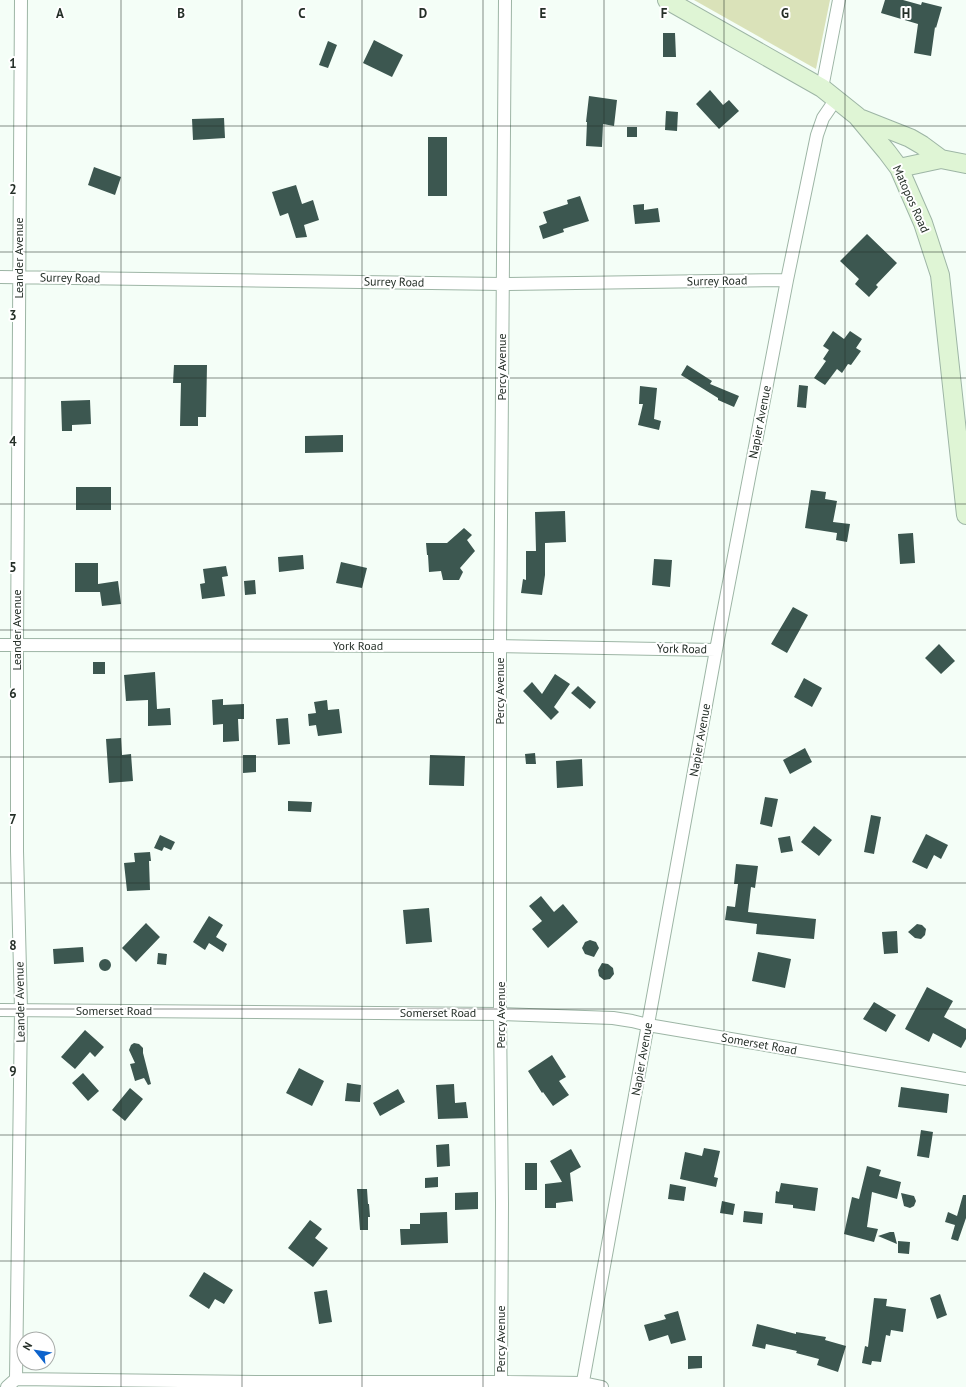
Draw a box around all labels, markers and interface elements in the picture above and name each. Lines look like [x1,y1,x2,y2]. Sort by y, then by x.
text: A [56,5,64,22]
text: B [177,5,185,22]
text: C [298,5,306,22]
text: D [419,5,427,22]
text: E [540,5,547,22]
text: F [661,5,668,22]
text: G [781,5,789,22]
text: H [902,5,910,22]
text: 1 [9,55,17,72]
street label: Matopos Road [890,163,933,235]
text: 2 [9,181,17,198]
street label: Leander Avenue [11,217,26,299]
street label: Surrey Road [40,269,100,286]
street label: Surrey Road [687,272,747,289]
street label: Surrey Road [364,273,424,290]
text: 3 [9,307,17,324]
street label: Percy Avenue [494,333,509,401]
street label: Napier Avenue [745,384,774,460]
text: 4 [9,433,17,450]
text: 5 [9,559,17,576]
street label: Leander Avenue [9,589,24,671]
street label: York Road [333,638,383,653]
street label: York Road [657,641,707,656]
street label: Percy Avenue [492,657,507,725]
text: 6 [9,685,17,702]
street label: Napier Avenue [686,702,713,778]
text: 7 [9,811,17,828]
text: 8 [9,937,17,954]
street label: Leander Avenue [11,961,28,1043]
street label: Percy Avenue [493,981,508,1049]
street label: Somerset Road [76,1003,152,1018]
street label: Somerset Road [400,1005,476,1020]
street label: Napier Avenue [628,1021,655,1097]
street label: Somerset Road [720,1029,798,1058]
text: 9 [9,1063,17,1080]
street label: Percy Avenue [493,1305,508,1373]
north arrow [16,1331,56,1371]
text: N [19,1339,35,1353]

